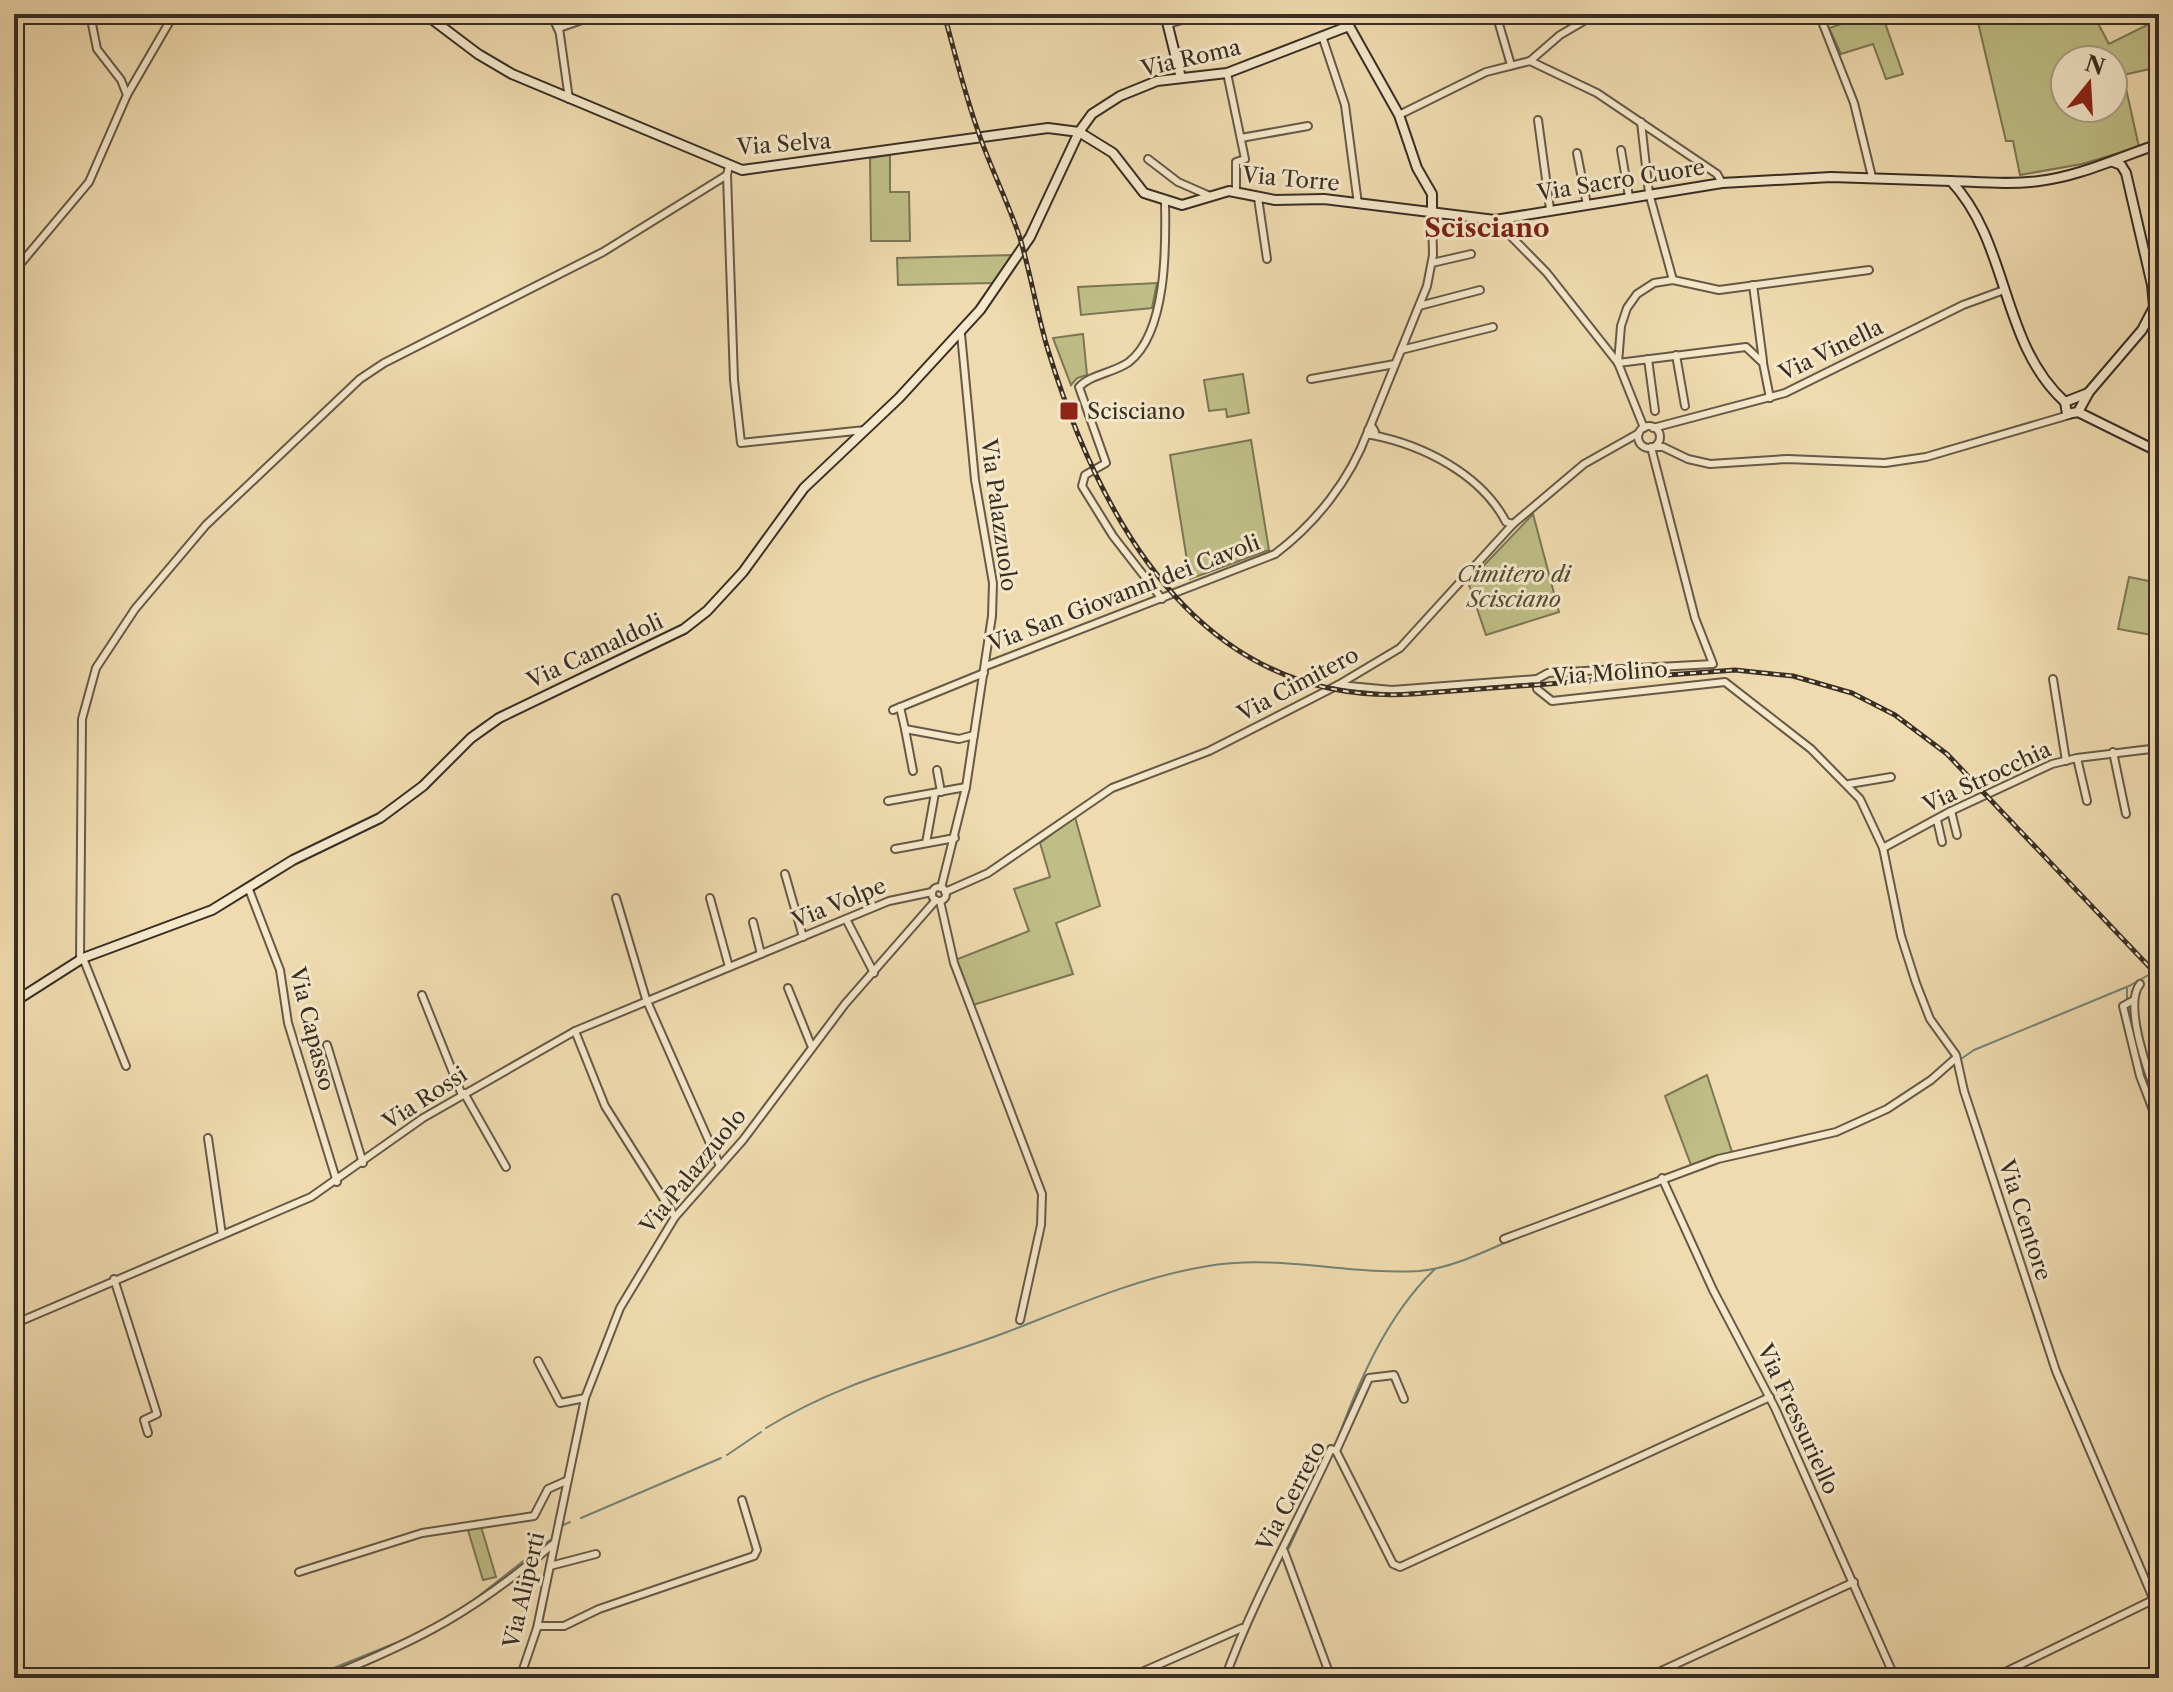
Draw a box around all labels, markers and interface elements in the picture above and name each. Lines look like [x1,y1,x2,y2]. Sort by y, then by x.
street label: Via Roma [1138,33,1244,83]
north arrow [2049,44,2129,124]
text: N [2082,50,2108,81]
street label: Via Selva [735,127,832,161]
street label: Via Sacro Cuore [1534,153,1707,207]
street label: Via Torre [1240,161,1341,197]
district label: Scisciano [1424,212,1550,244]
street label: Via Vinella [1774,313,1888,387]
place label: Scisciano [1087,398,1185,425]
marker: Scisciano [1058,400,1080,422]
street label: Via Palazzuolo [975,436,1023,593]
street label: Via San Giovanni dei Cavoli [983,529,1264,658]
park label: Cimitero di Scisciano [1457,561,1572,613]
street label: Via Camaldoli [522,608,668,695]
street label: Via Cimitero [1232,641,1363,728]
street label: Via Molino [1550,656,1669,691]
street label: Via Strocchia [1918,735,2056,819]
street label: Via Volpe [787,872,890,934]
street label: Via Capasso [283,964,340,1093]
street label: Via Rossi [377,1061,472,1136]
street label: Via Palazzuolo [634,1103,752,1240]
street label: Via Centore [1992,1155,2057,1284]
street label: Via Fressuriello [1751,1339,1845,1498]
street label: Via Cerreto [1250,1436,1331,1557]
street label: Via Aliperti [497,1529,550,1652]

